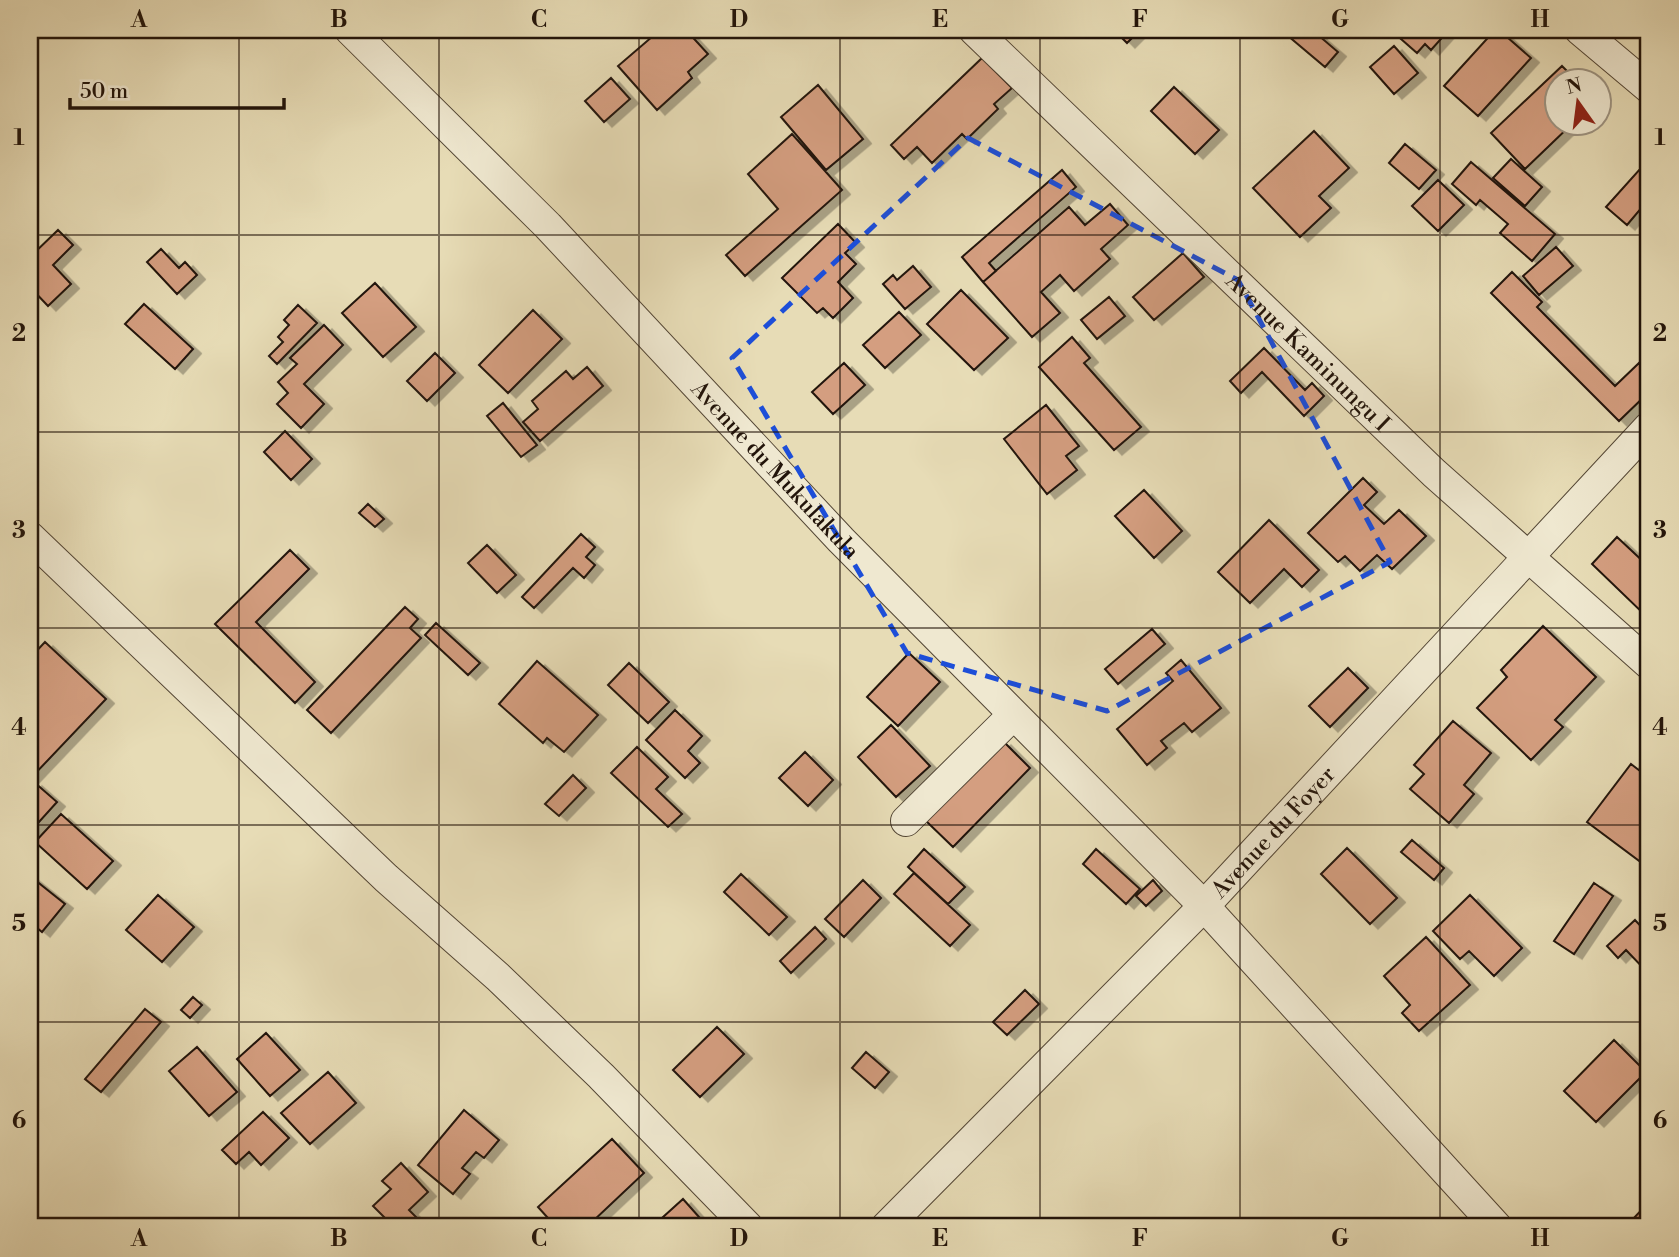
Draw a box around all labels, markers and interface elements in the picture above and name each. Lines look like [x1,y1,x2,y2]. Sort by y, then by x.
text: A [130,6,148,34]
text: B [330,6,348,34]
text: C [531,6,547,34]
text: D [730,6,748,34]
text: E [932,6,948,34]
text: F [1132,6,1148,34]
text: G [1331,6,1349,34]
text: H [1531,6,1550,34]
scale bar [70,66,284,110]
north arrow [1542,66,1612,136]
text: N [1564,73,1584,100]
text: 50 m [80,79,128,105]
text: 1 [13,124,25,152]
text: 1 [1654,124,1666,152]
street label: Avenue Kaminungu I [1219,267,1396,438]
text: 2 [12,320,26,348]
text: 2 [1653,320,1667,348]
street label: Avenue du Mukulakula [684,375,865,566]
text: 3 [12,517,26,545]
text: 3 [1653,517,1667,545]
text: 4 [11,714,27,742]
text: 4 [1652,714,1668,742]
street label: Avenue du Foyer [1205,761,1342,905]
text: 5 [12,910,26,938]
text: 5 [1653,910,1667,938]
text: 6 [12,1107,26,1135]
text: 6 [1653,1107,1667,1135]
text: A [130,1225,148,1253]
text: B [330,1225,348,1253]
text: C [531,1225,547,1253]
text: D [730,1225,748,1253]
text: E [932,1225,948,1253]
text: F [1132,1225,1148,1253]
text: G [1331,1225,1349,1253]
text: H [1531,1225,1550,1253]

